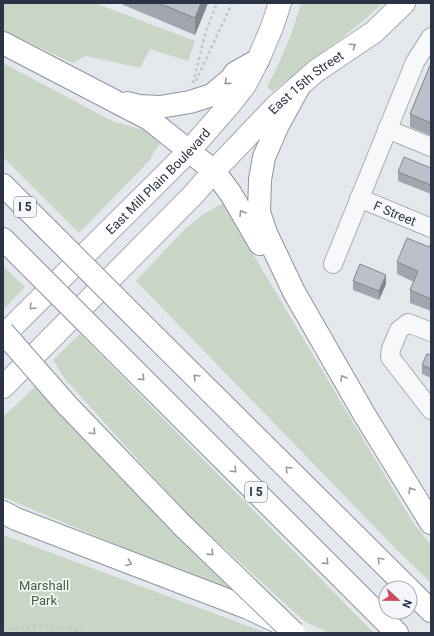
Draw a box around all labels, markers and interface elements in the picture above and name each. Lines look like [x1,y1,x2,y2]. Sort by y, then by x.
one-way arrow [349,43,356,50]
street label: East 15th Street [265,48,346,117]
one-way arrow [224,77,232,85]
street label: East Mill Plain Boulevard [103,125,213,237]
road number: I 5 [14,197,36,217]
street label: F Street [371,198,418,229]
one-way arrow [240,210,247,217]
one-way arrow [29,302,37,310]
one-way arrow [137,373,145,381]
one-way arrow [193,374,201,382]
one-way arrow [341,375,348,382]
one-way arrow [88,427,96,435]
one-way arrow [229,465,237,473]
one-way arrow [285,466,293,474]
road number: I 5 [245,482,267,502]
one-way arrow [408,487,415,494]
one-way arrow [206,548,214,556]
one-way arrow [321,557,329,565]
one-way arrow [126,558,133,566]
one-way arrow [377,558,385,565]
park label: Marshall Park [19,578,69,608]
north arrow [378,580,418,620]
text: N [399,598,414,610]

